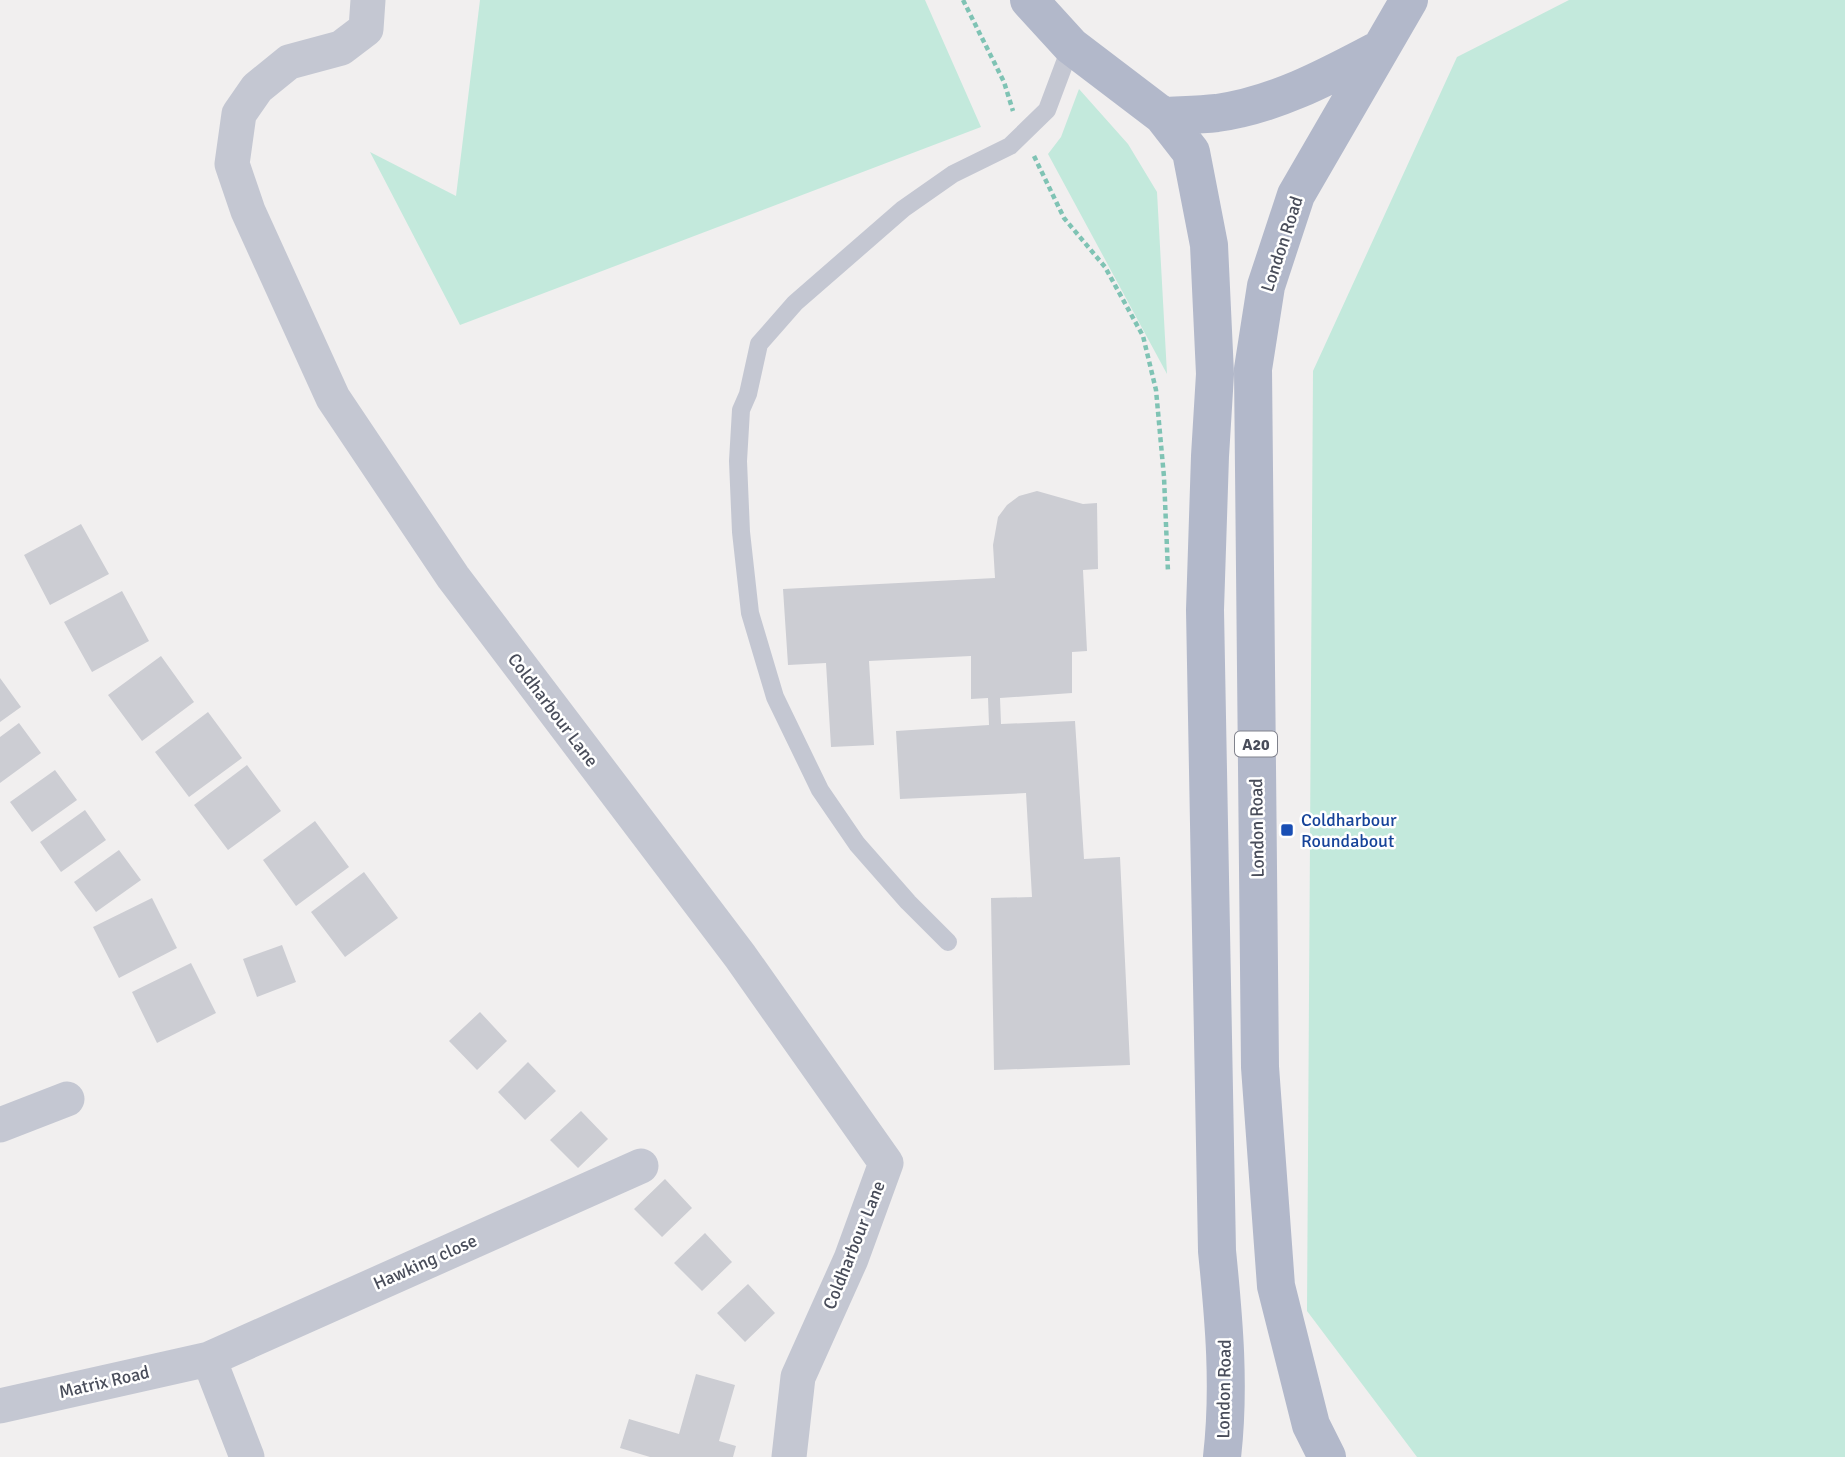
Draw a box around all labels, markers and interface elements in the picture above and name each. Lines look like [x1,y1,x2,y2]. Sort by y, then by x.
street label: London Road [1256,193,1308,295]
street label: Coldharbour Lane [503,649,603,771]
road number: A20 [1235,732,1277,757]
street label: London Road [1245,778,1269,878]
place label: Coldharbour Roundabout [1301,809,1397,852]
marker: Coldharbour Roundabout [1279,822,1295,838]
street label: Coldharbour Lane [818,1177,890,1313]
street label: Hawking close [370,1229,480,1295]
street label: London Road [1212,1339,1236,1439]
street label: Matrix Road [57,1361,151,1403]

